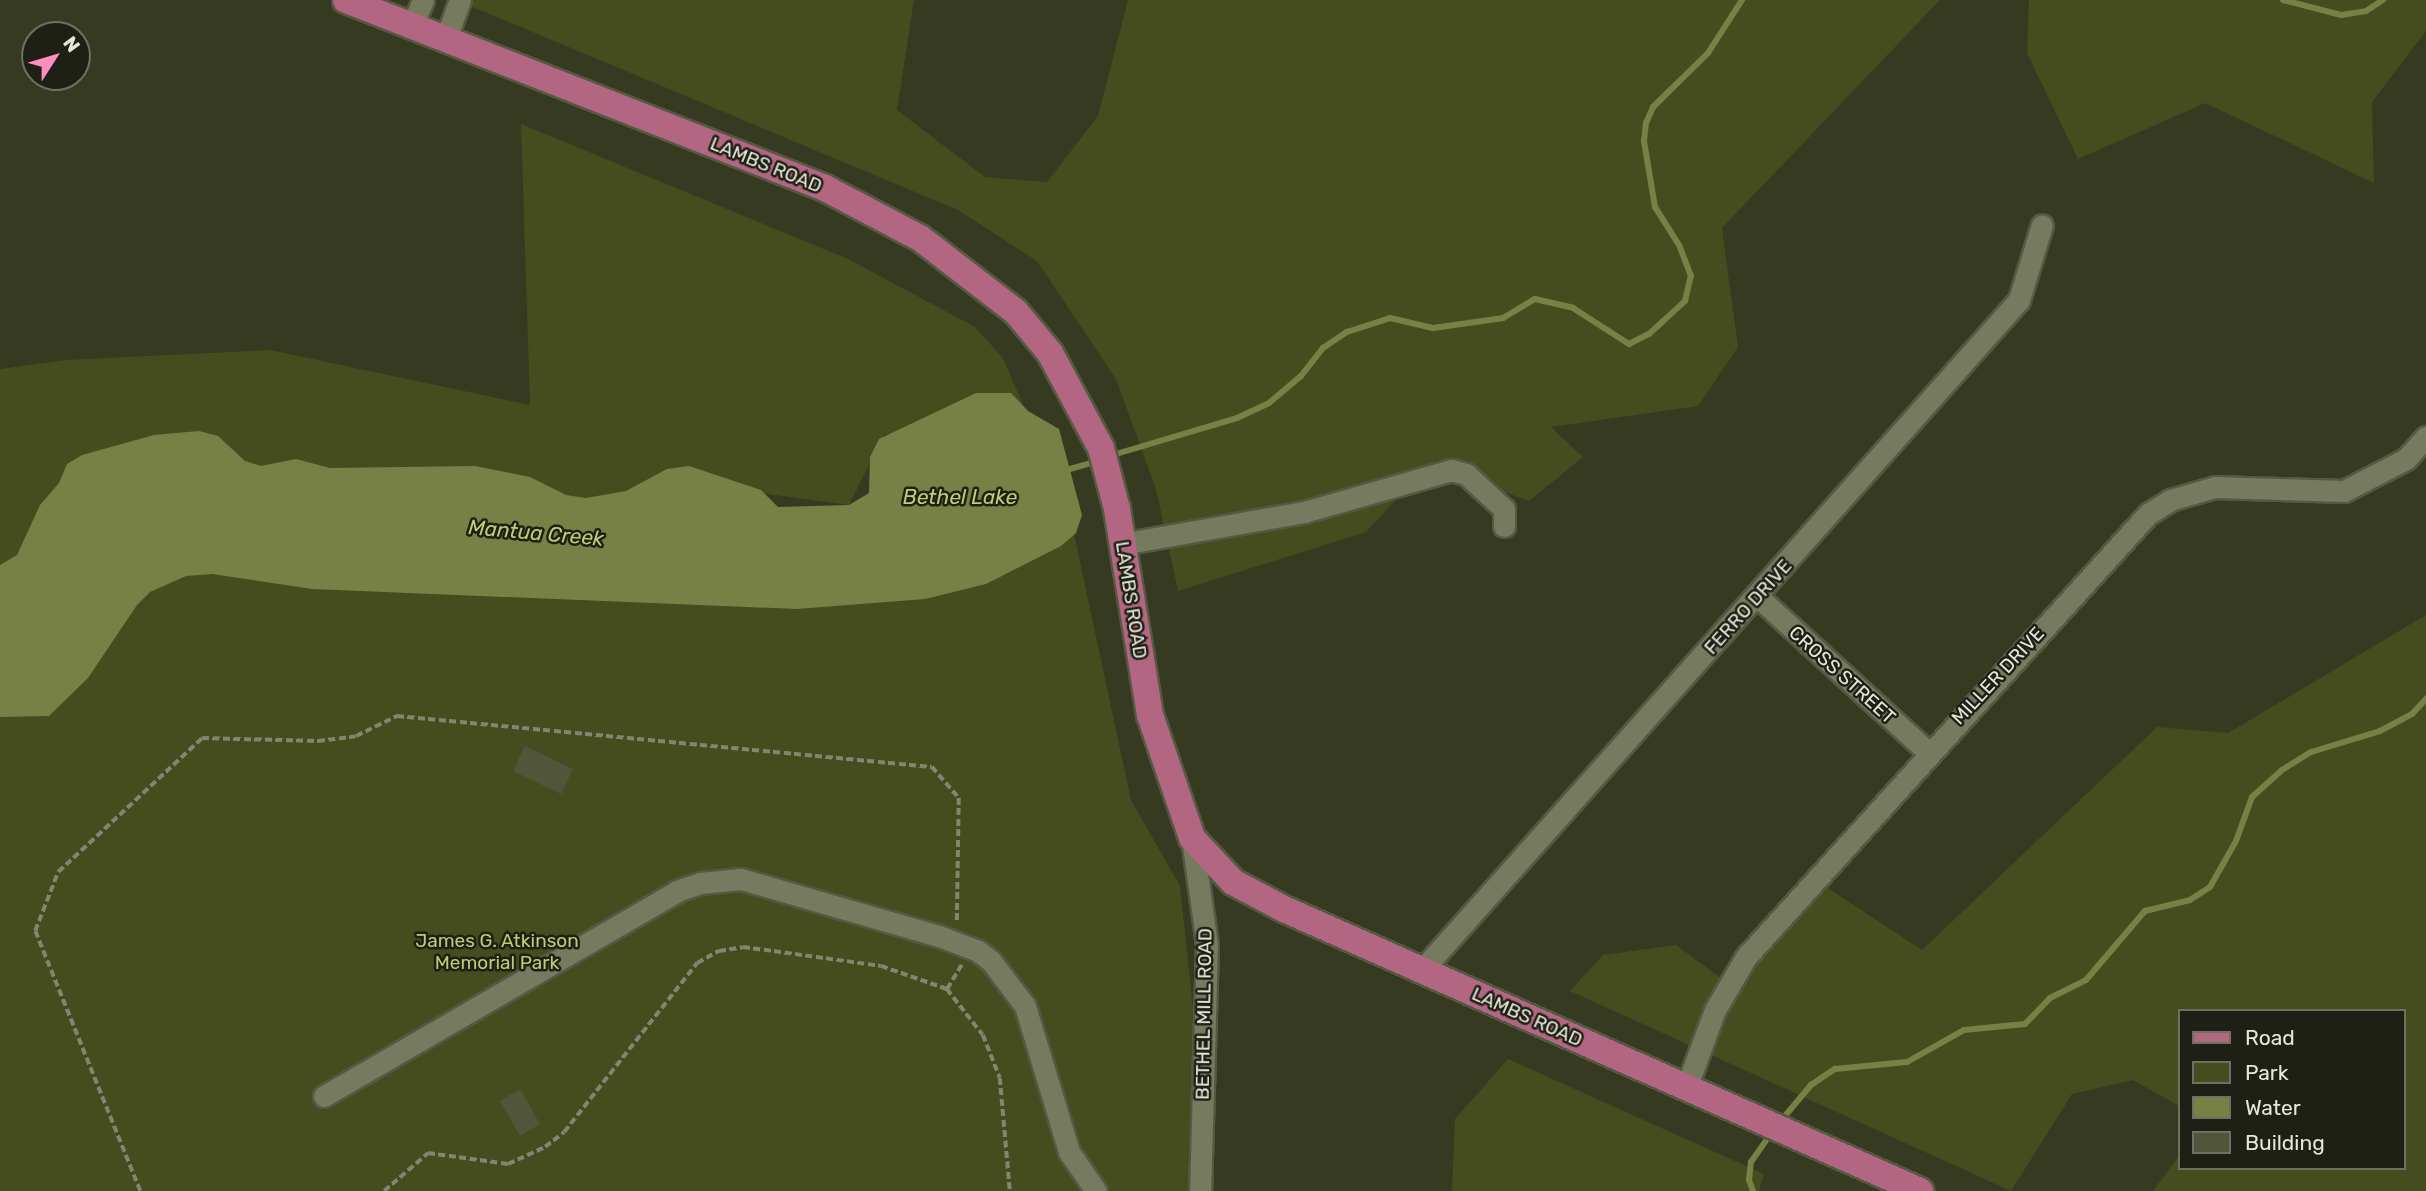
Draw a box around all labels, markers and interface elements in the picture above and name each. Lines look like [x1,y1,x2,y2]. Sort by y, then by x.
north arrow [21,21,91,91]
text: N [58,32,85,57]
street label: LAMBS ROAD [707,132,825,198]
water label: Bethel Lake [903,484,1017,510]
water label: Mantua Creek [467,515,605,551]
street label: LAMBS ROAD [1110,540,1152,660]
street label: FERRO DRIVE [1699,555,1797,659]
street label: CROSS STREET [1784,621,1900,729]
street label: MILLER DRIVE [1947,623,2049,729]
street label: BETHEL MILL ROAD [1191,927,1217,1101]
park label: James G. Atkinson Memorial Park [415,930,579,974]
street label: LAMBS ROAD [1468,982,1586,1052]
legend [2178,1009,2405,1170]
text: Road [2245,1025,2295,1050]
text: Park [2245,1060,2289,1085]
text: Water [2245,1095,2301,1120]
text: Building [2245,1130,2325,1155]

